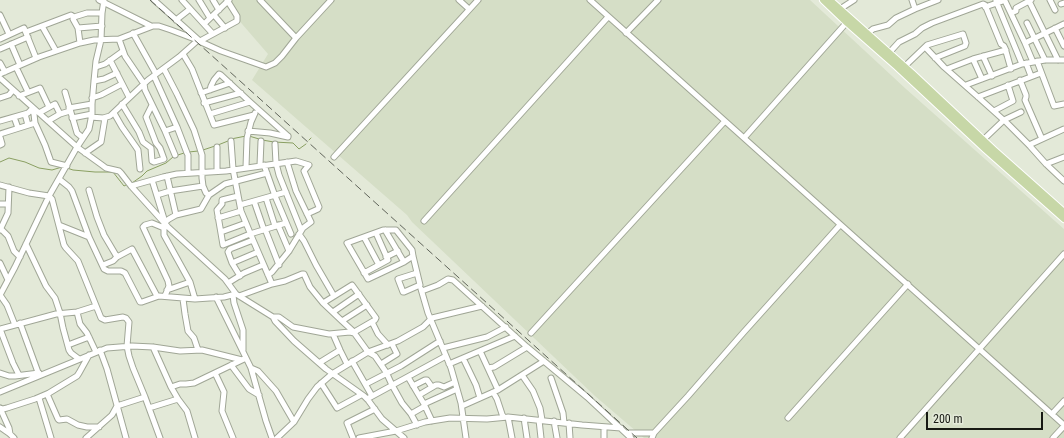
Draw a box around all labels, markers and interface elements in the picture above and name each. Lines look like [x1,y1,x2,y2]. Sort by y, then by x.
scale bar [928,404,1045,430]
text: 200 m [933,412,963,426]

